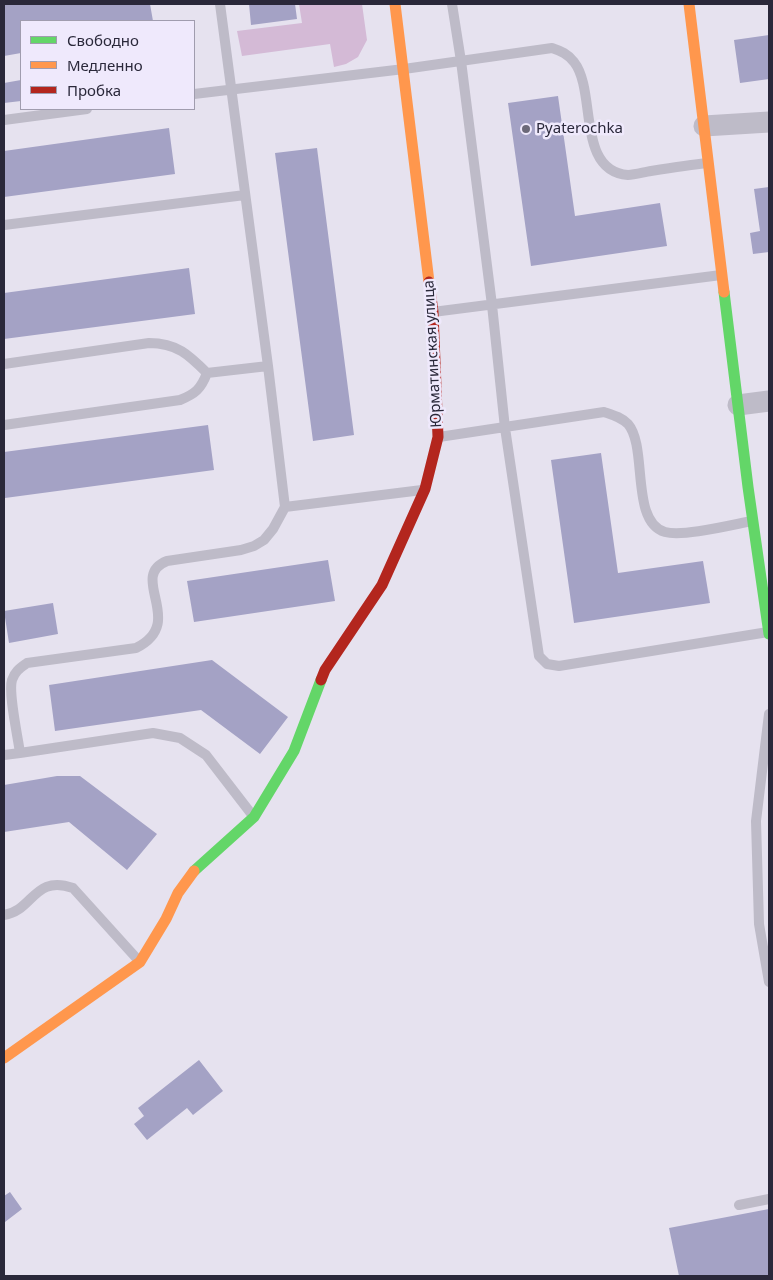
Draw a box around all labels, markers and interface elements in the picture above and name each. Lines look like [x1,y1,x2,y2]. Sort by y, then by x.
legend [20,20,195,110]
text: Свободно [67,30,139,50]
text: Медленно [67,55,143,75]
text: Пробка [67,80,121,100]
place label: Pyaterochka [536,120,623,138]
marker: Pyaterochka [520,123,532,135]
street label: Юрматинская улица [420,280,446,428]

